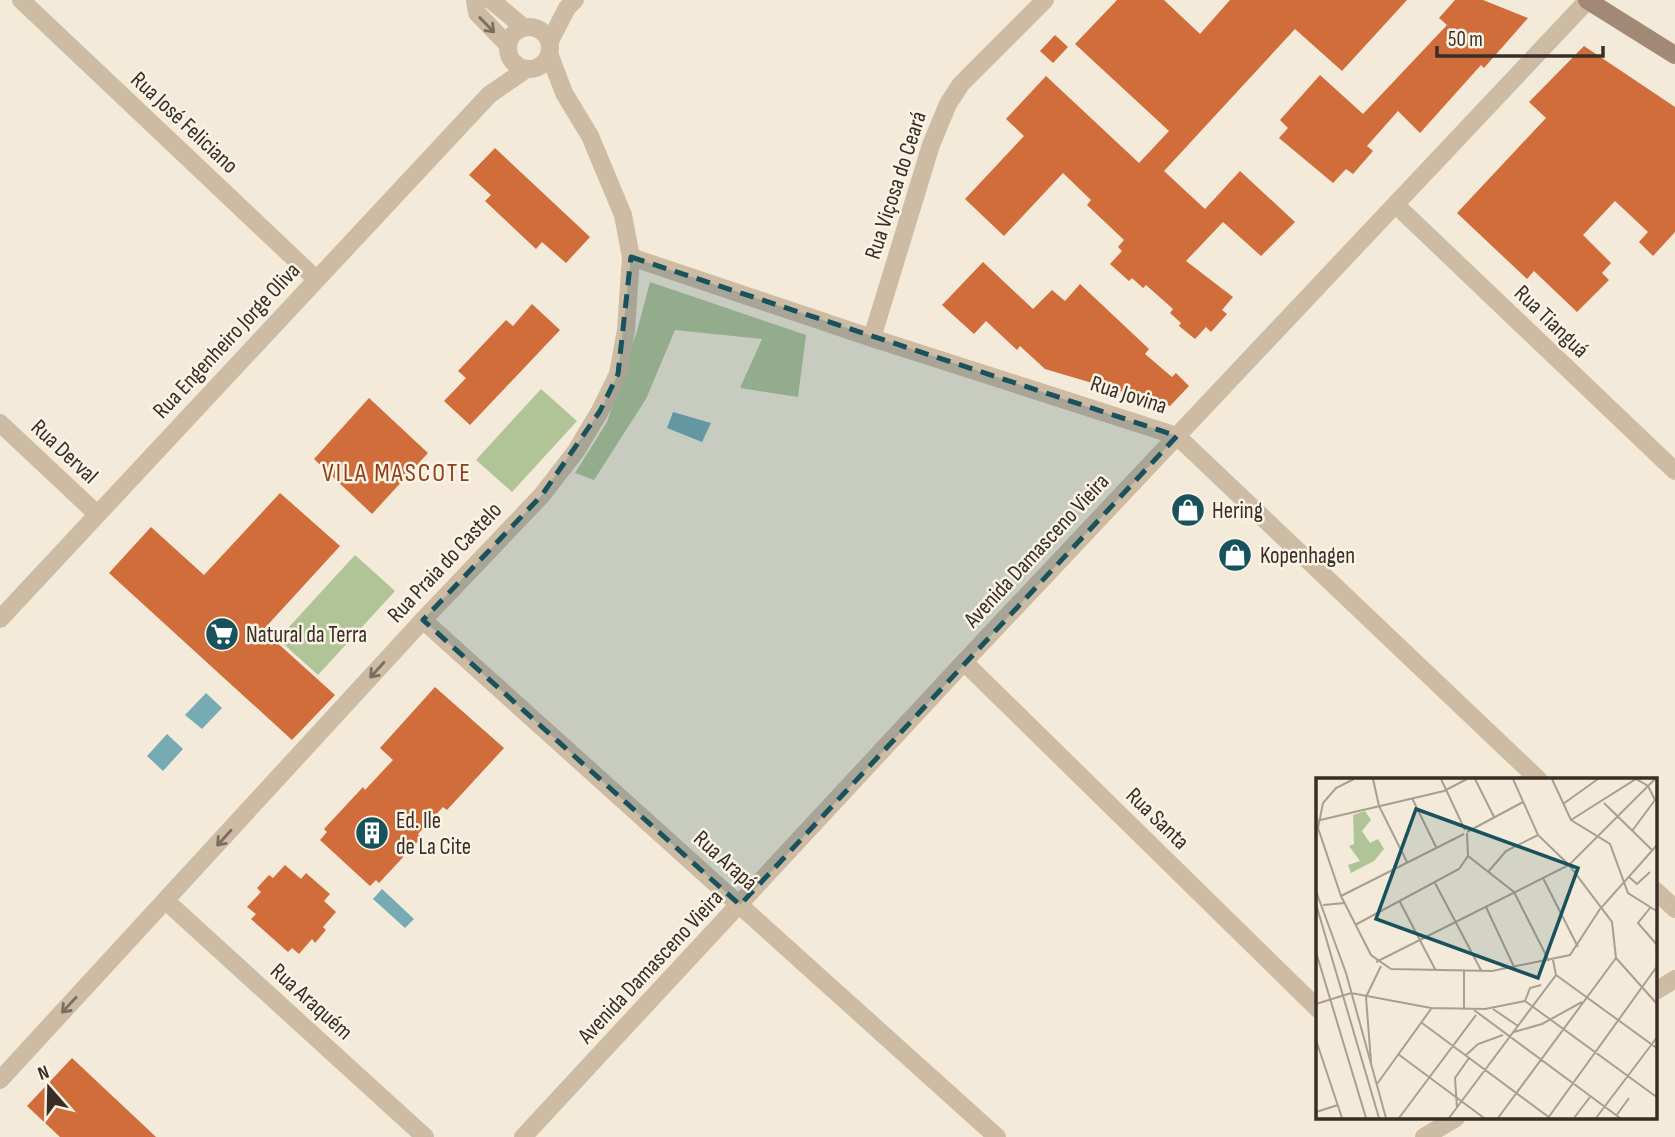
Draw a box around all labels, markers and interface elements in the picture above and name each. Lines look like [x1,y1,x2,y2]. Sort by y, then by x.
scale bar [1437,14,1603,58]
one-way arrow [479,16,496,33]
text: 50 m [1448,27,1483,52]
street label: Rua José Feliciano [125,66,244,180]
street label: Rua Viçosa do Ceará [859,108,933,263]
street label: Rua Engenheiro Jorge Oliva [147,257,306,424]
street label: Rua Tianguá [1508,279,1594,364]
street label: Rua Jovina [1087,369,1170,420]
street label: Rua Derval [25,414,104,490]
district label: VILA MASCOTE [322,458,472,489]
street label: Avenida Damasceno Vieira [958,468,1115,634]
shop icon: Hering [1169,491,1207,529]
street label: Rua Praia do Castelo [382,496,508,629]
place label: Hering [1212,497,1263,525]
shop icon: Kopenhagen [1216,536,1254,574]
place label: Kopenhagen [1260,542,1355,570]
supermarket icon: Natural da Terra [203,615,241,653]
place label: Natural da Terra [246,621,367,649]
one-way arrow [369,661,385,679]
inset map [1316,778,1658,1120]
street label: Rua Santa [1120,782,1195,856]
place label: Ed. Ile de La Cite [396,807,471,861]
building icon: Ed. Ile de La Cite [353,814,391,852]
street label: Rua Arapá [688,825,763,897]
one-way arrow [215,829,232,846]
street label: Avenida Damasceno Vieira [572,884,729,1050]
street label: Rua Araquém [264,957,358,1046]
one-way arrow [61,996,78,1013]
north arrow [14,1053,84,1123]
text: N [35,1061,52,1086]

